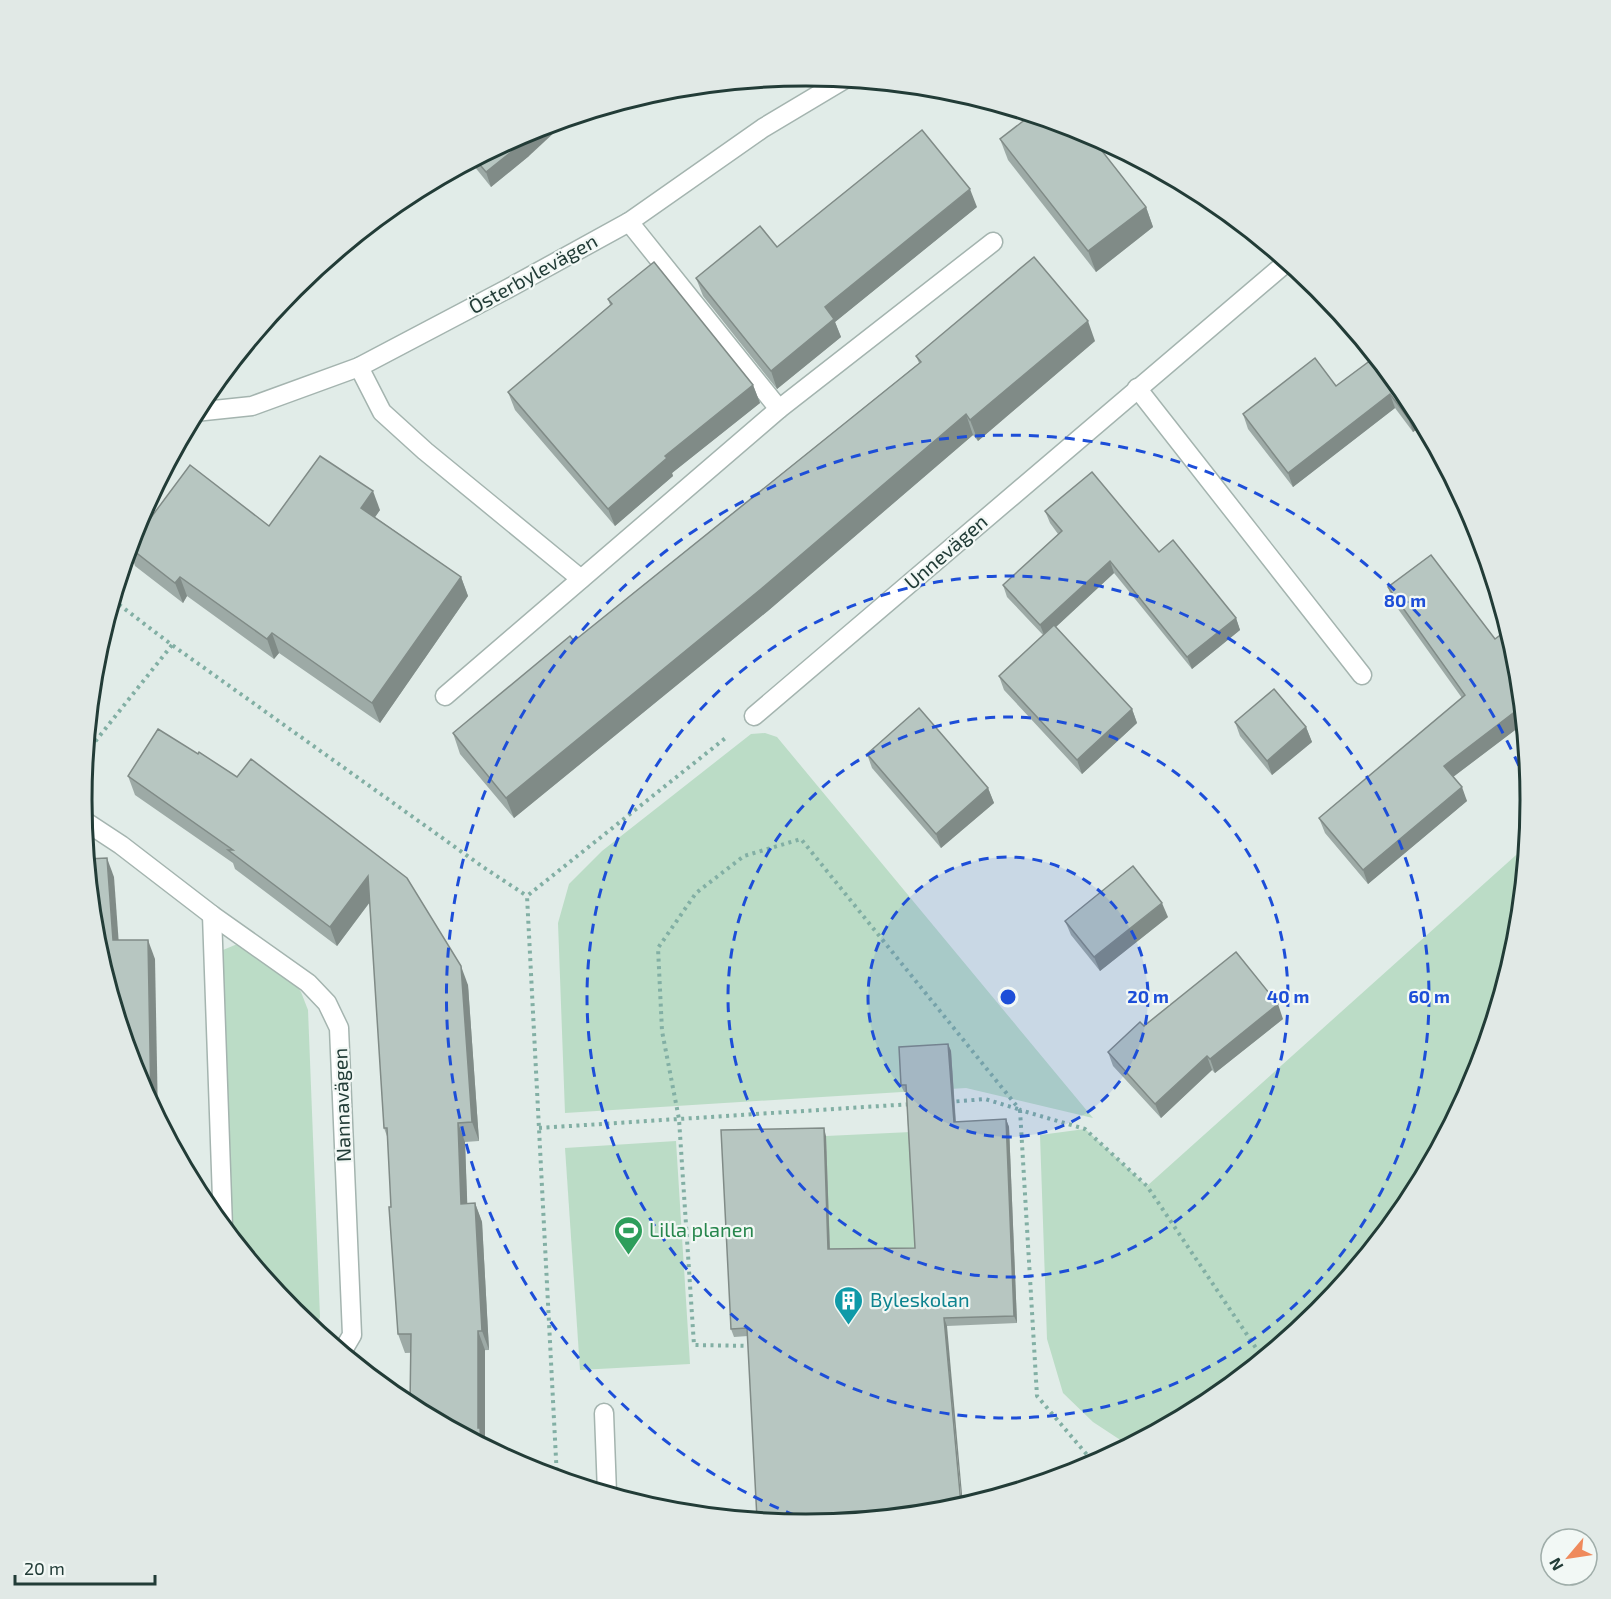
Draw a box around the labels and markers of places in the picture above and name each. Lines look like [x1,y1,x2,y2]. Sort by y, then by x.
centre of rings [998,987,1018,1007]
sports icon: Lilla planen [612,1214,644,1256]
place label: Lilla planen [649,1217,754,1241]
building icon: Byleskolan [833,1284,865,1326]
place label: Byleskolan [870,1287,970,1311]

